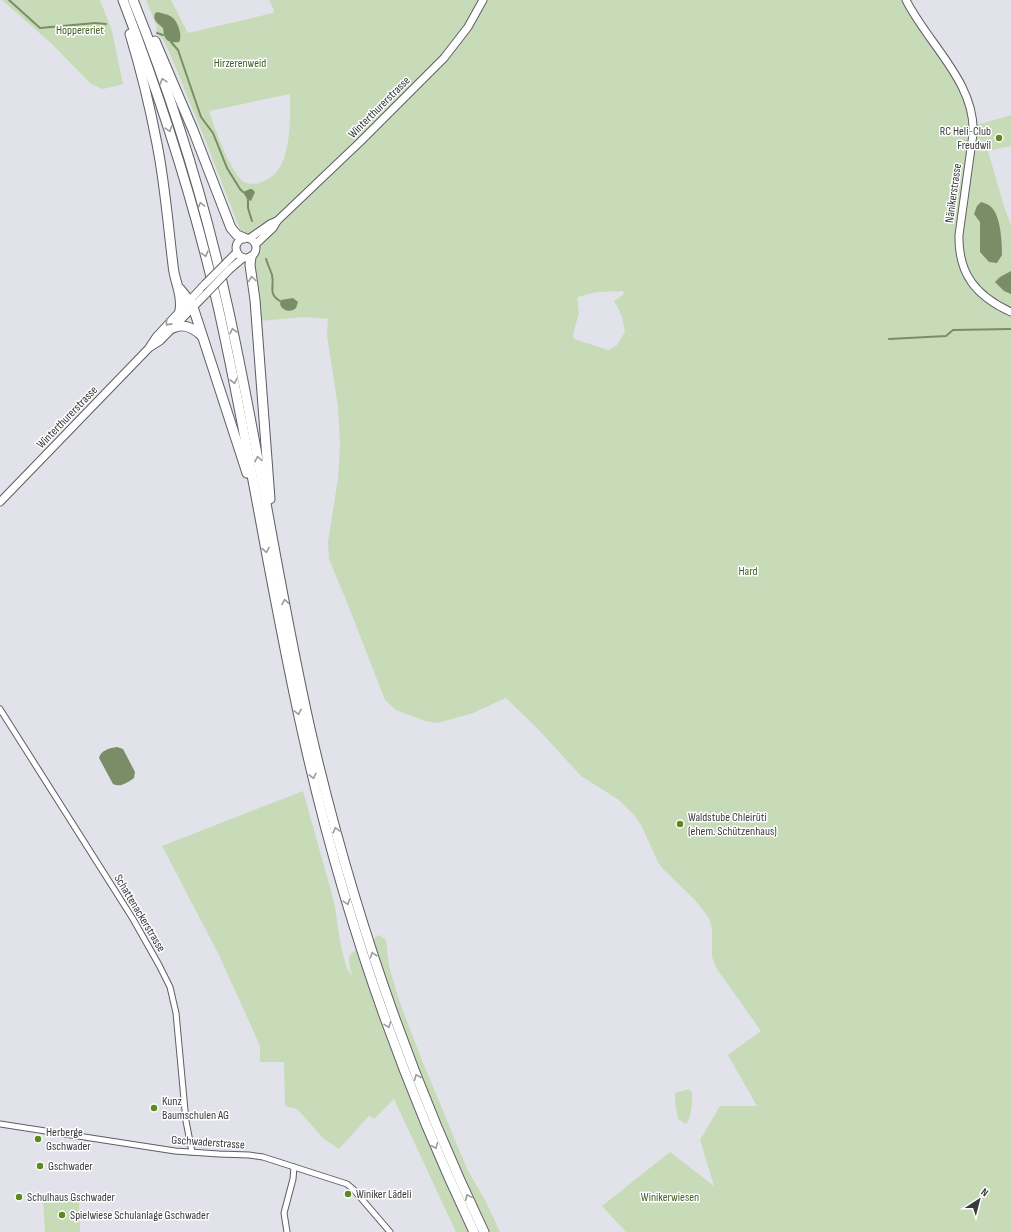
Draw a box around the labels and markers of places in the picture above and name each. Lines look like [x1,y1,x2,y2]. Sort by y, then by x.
place label: RC Heli-Club Freudwil [940,124,991,153]
marker: RC Heli-Club Freudwil [994,133,1004,143]
place label: Waldstube Chleirüti (ehem. Schützenhaus) [688,810,777,839]
marker: Waldstube Chleirüti (ehem. Schützenhaus) [675,819,685,829]
place label: Kunz Baumschulen AG [162,1094,229,1123]
marker: Kunz Baumschulen AG [149,1103,159,1113]
place label: Herberge Gschwader [46,1125,91,1154]
marker: Herberge Gschwader [33,1134,43,1144]
place label: Gschwader [48,1159,93,1174]
marker: Gschwader [35,1161,45,1171]
place label: Winiker Lädeli [356,1187,412,1202]
marker: Winiker Lädeli [343,1189,353,1199]
place label: Schulhaus Gschwader [27,1190,116,1205]
marker: Schulhaus Gschwader [14,1192,24,1202]
place label: Spielwiese Schulanlage Gschwader [70,1208,210,1223]
marker: Spielwiese Schulanlage Gschwader [57,1210,67,1220]

